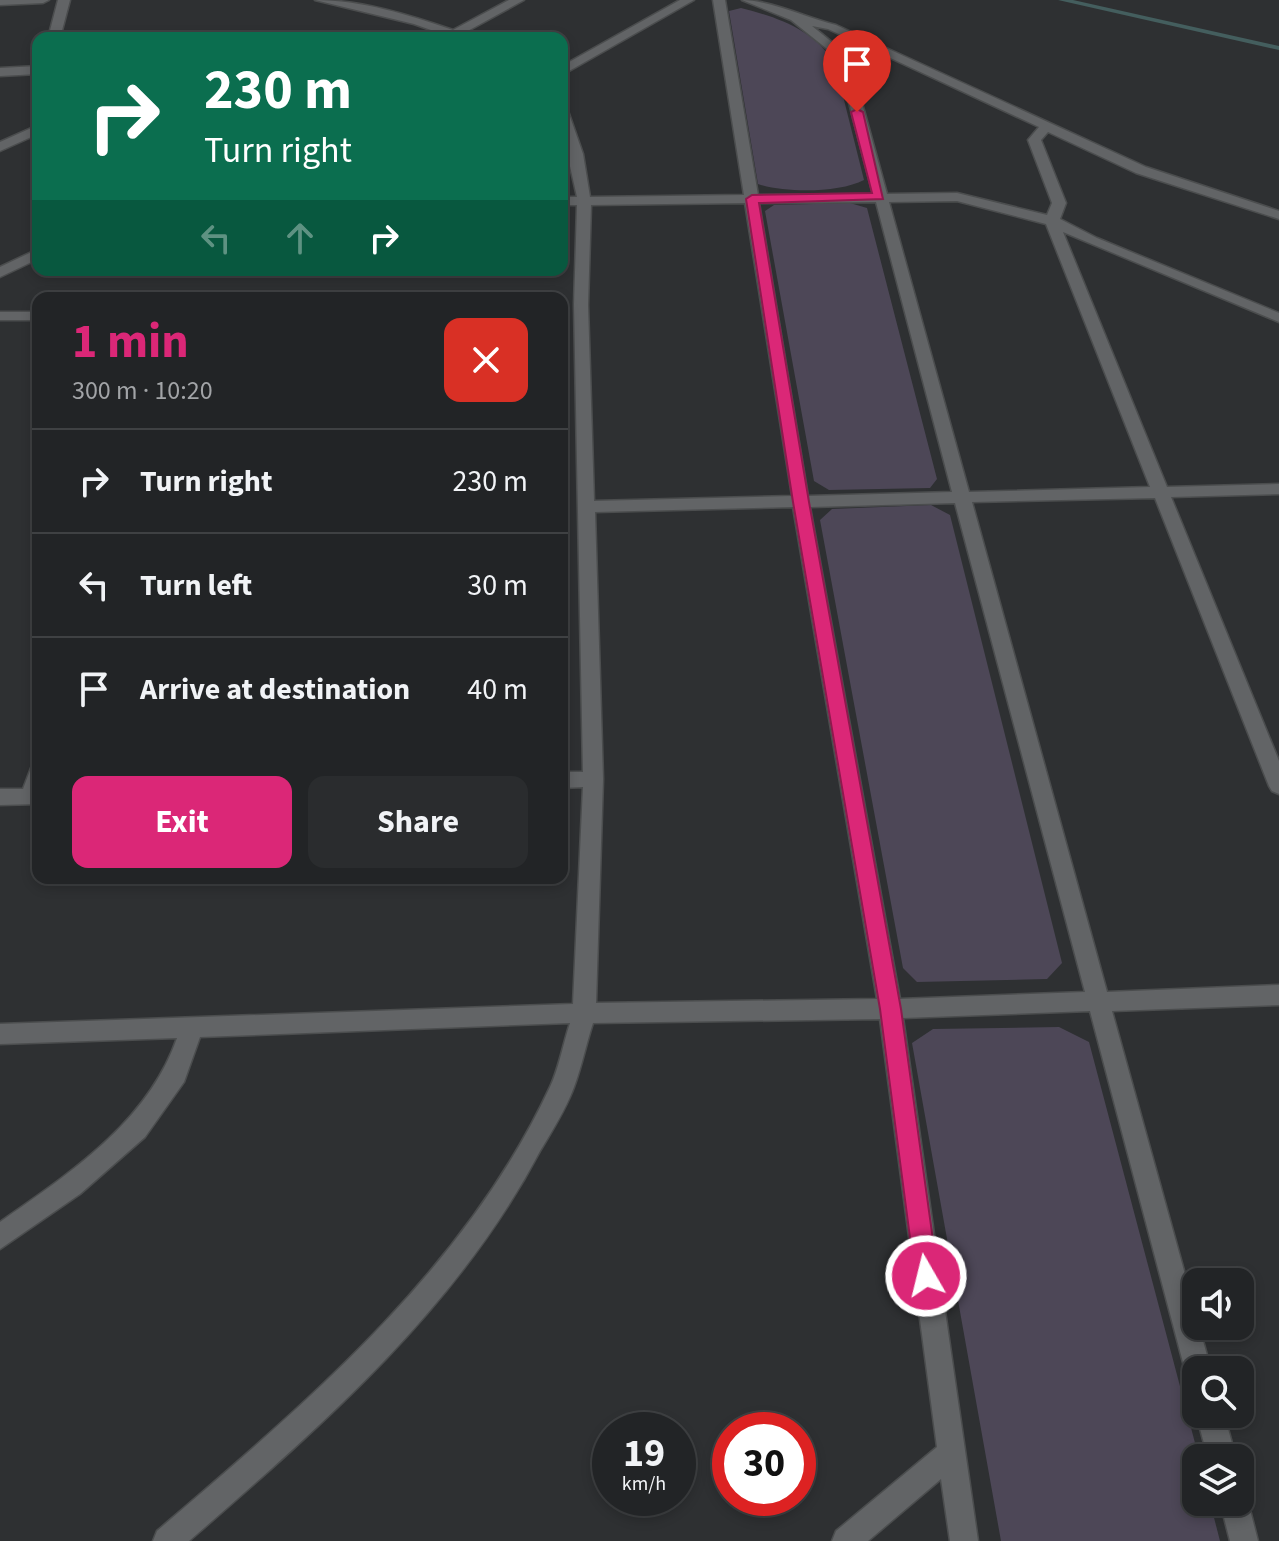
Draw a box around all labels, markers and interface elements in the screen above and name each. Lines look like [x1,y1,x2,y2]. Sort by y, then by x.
pin [823,30,891,112]
icon: arrive [835,42,879,86]
text: 230 m [204,51,352,130]
icon: right [72,64,176,168]
text: Turn right [204,125,352,176]
icon: left [194,216,238,260]
icon: ahead [278,216,322,260]
icon: right [362,216,406,260]
text: 1 min [72,308,189,376]
button: close [444,318,528,402]
text: 300 m · 10:20 [72,372,213,409]
icon: right [72,459,116,503]
text: Turn right [140,460,272,503]
text: 230 m [452,460,528,503]
icon: left [72,563,116,607]
text: Turn left [140,564,252,607]
text: 30 m [467,564,528,607]
icon: arrive [72,667,116,711]
text: Arrive at destination [140,668,410,711]
text: 40 m [467,668,528,711]
button: Exit [72,776,292,868]
button: Share [308,776,528,868]
position arrow [884,1234,968,1318]
map controls [1182,1268,1254,1516]
button: sound [1182,1268,1254,1340]
button: search [1182,1356,1254,1428]
speed limit sign: 30 [712,1412,816,1516]
text: 19 [623,1425,665,1482]
button: layers [1182,1444,1254,1516]
text: km/h [622,1470,666,1498]

